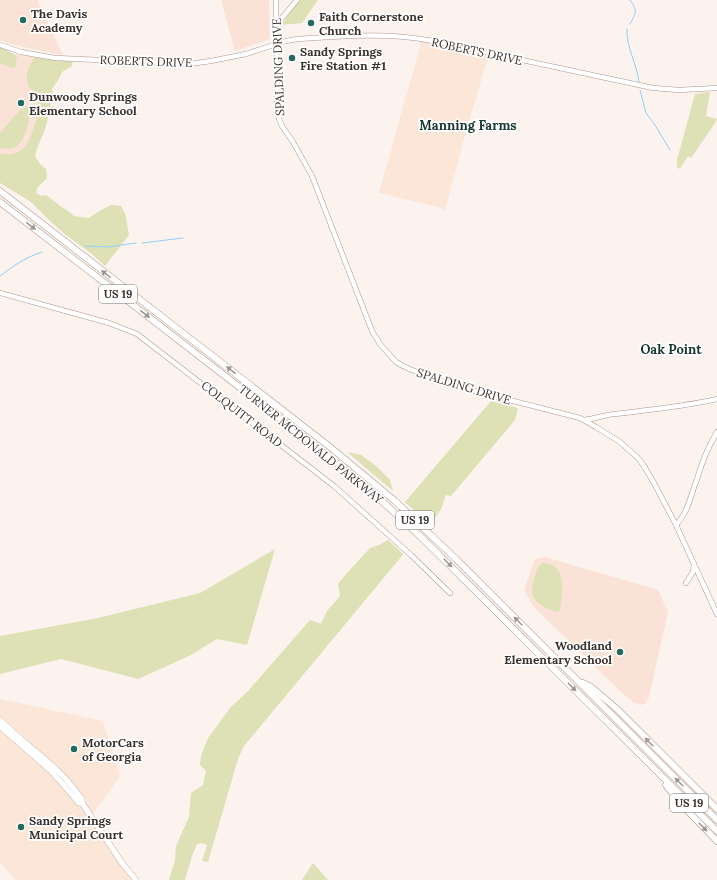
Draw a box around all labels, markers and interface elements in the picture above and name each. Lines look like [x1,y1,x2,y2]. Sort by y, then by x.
place label: The Davis Academy [31,6,87,35]
place label: Faith Cornerstone Church [319,9,424,38]
marker: The Davis Academy [18,15,28,25]
street label: SPALDING DRIVE [269,18,287,116]
marker: Faith Cornerstone Church [306,18,316,28]
street label: ROBERTS DRIVE [430,34,524,68]
place label: Sandy Springs Fire Station #1 [300,44,386,73]
street label: ROBERTS DRIVE [99,52,193,70]
marker: Sandy Springs Fire Station #1 [287,53,297,63]
place label: Dunwoody Springs Elementary School [29,89,137,118]
marker: Dunwoody Springs Elementary School [16,98,26,108]
district label: Manning Farms [419,117,517,134]
one-way arrow [25,222,36,230]
one-way arrow [100,269,111,278]
road number: US 19 [99,285,137,303]
one-way arrow [139,310,150,318]
district label: Oak Point [640,341,702,358]
street label: SPALDING DRIVE [415,364,513,408]
one-way arrow [226,366,236,374]
street label: COLQUITT ROAD [198,378,286,450]
street label: TURNER MCDONALD PARKWAY [236,381,386,507]
road number: US 19 [396,511,434,529]
one-way arrow [443,558,453,568]
one-way arrow [513,616,523,626]
place label: Woodland Elementary School [504,638,612,667]
marker: Woodland Elementary School [615,647,625,657]
one-way arrow [567,682,577,692]
place label: MotorCars of Georgia [82,735,144,764]
one-way arrow [644,737,654,747]
marker: MotorCars of Georgia [69,744,79,754]
one-way arrow [674,777,684,787]
road number: US 19 [670,794,708,812]
place label: Sandy Springs Municipal Court [29,813,124,842]
marker: Sandy Springs Municipal Court [16,822,26,832]
one-way arrow [698,822,708,832]

